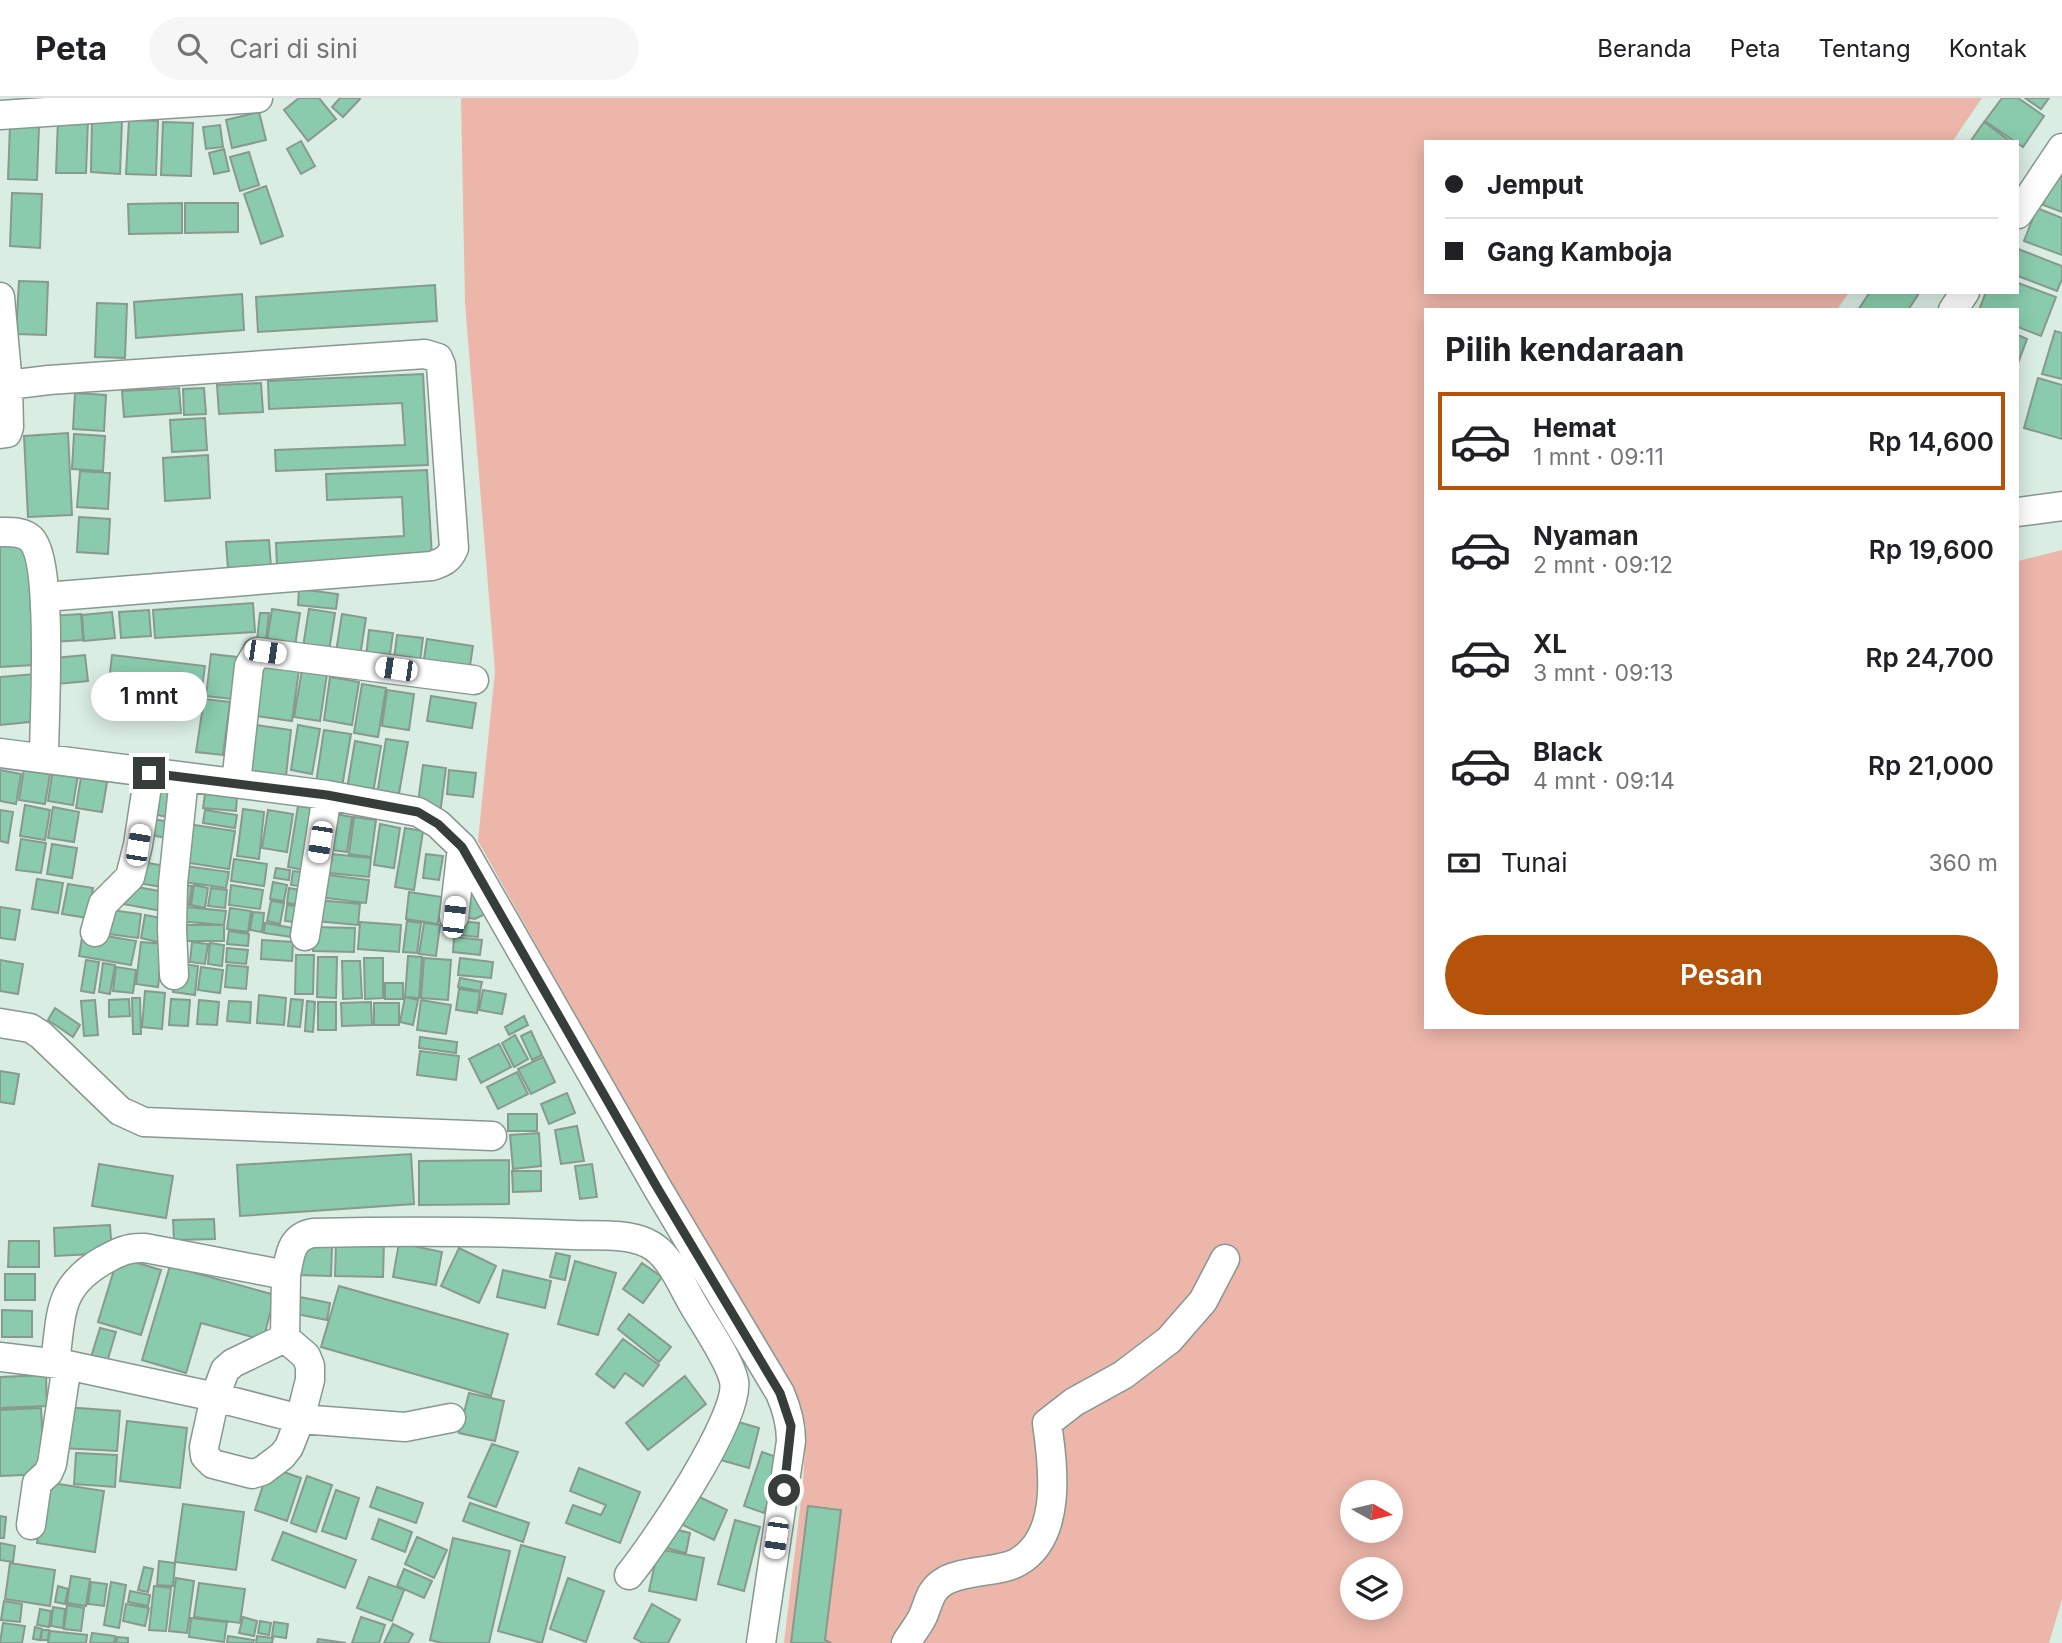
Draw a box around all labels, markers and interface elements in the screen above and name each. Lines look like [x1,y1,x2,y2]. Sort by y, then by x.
search box [149,17,639,80]
text: Peta [35,28,107,68]
icon: search [173,29,211,67]
text: Cari di sini [229,33,358,64]
text: Beranda [1597,34,1692,63]
text: Peta [1730,34,1780,63]
text: Tentang [1818,34,1911,63]
text: Kontak [1949,34,2027,63]
text: Jemput [1487,169,1584,200]
text: Gang Kamboja [1487,236,1672,267]
text: Pilih kendaraan [1445,330,1685,369]
icon: car [1449,410,1512,473]
text: Hemat [1533,412,1616,443]
text: Rp 14,600 [1868,426,1994,457]
text: 1 mnt · 09:11 [1533,443,1664,471]
icon: car [1449,518,1512,581]
text: Nyaman [1533,520,1639,551]
text: Rp 19,600 [1869,534,1994,565]
text: 2 mnt · 09:12 [1533,551,1673,579]
icon: car [1449,626,1512,689]
text: XL [1533,628,1567,659]
car [243,639,288,665]
text: Rp 24,700 [1865,642,1994,673]
car [374,656,419,682]
text: 3 mnt · 09:13 [1533,659,1673,687]
callout: 1 mnt [91,672,207,720]
text: 1 mnt [120,682,178,710]
icon: car [1449,734,1512,797]
text: Black [1533,736,1603,767]
text: Rp 21,000 [1868,750,1994,781]
route end [133,757,165,789]
text: 4 mnt · 09:14 [1533,767,1675,795]
car [307,820,334,864]
car [125,823,152,867]
icon: cash [1445,844,1483,882]
text: Tunai [1501,847,1568,878]
text: 360 m [1928,849,1998,877]
car [442,895,467,939]
button: Pesan [1445,935,1998,1015]
route start [768,1474,800,1506]
north arrow [1340,1480,1404,1544]
map controls [1340,1480,1403,1620]
car [763,1516,790,1560]
button: layers [1340,1557,1403,1620]

